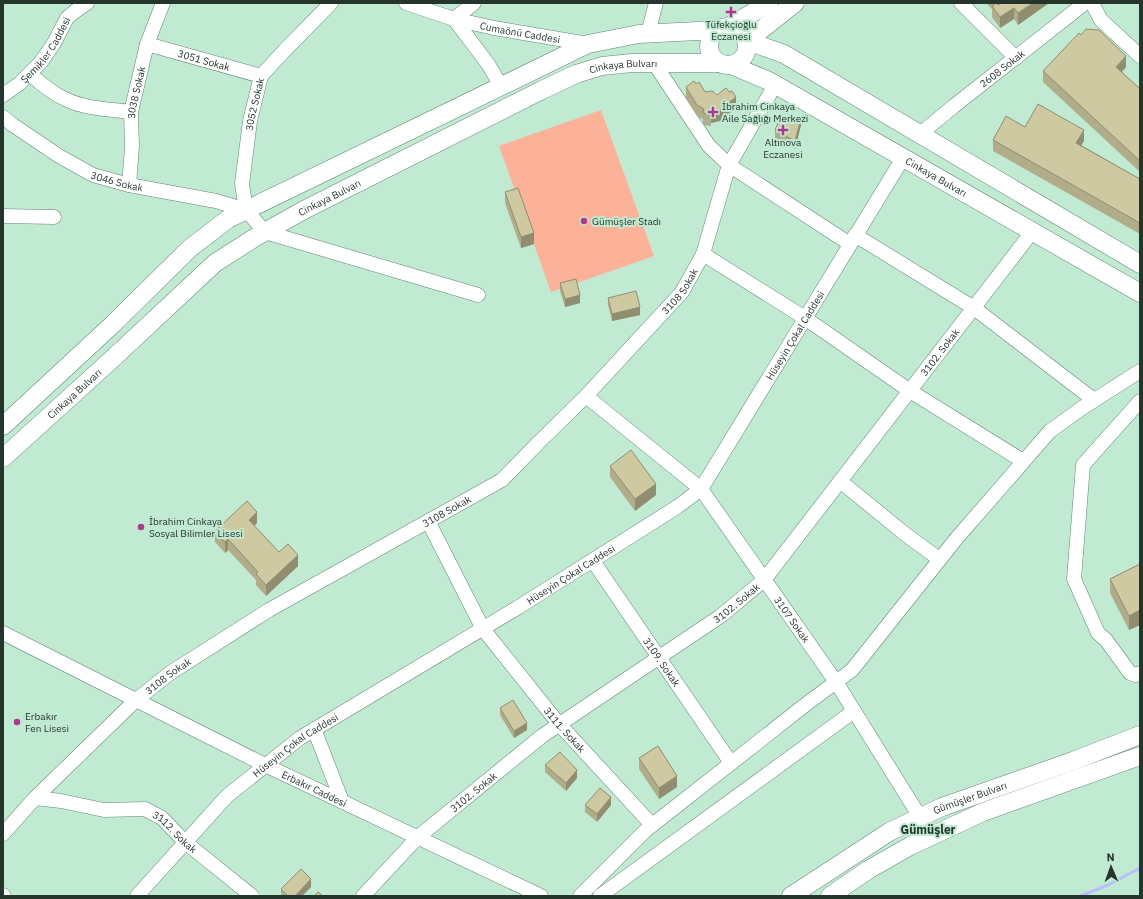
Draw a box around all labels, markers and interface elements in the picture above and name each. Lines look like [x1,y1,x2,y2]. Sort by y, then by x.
marker: Tüfekçioğlu Eczanesi [726,7,736,17]
street label: Şemikler Caddesi [18,15,73,85]
place label: Tüfekçioğlu Eczanesi [705,18,757,43]
street label: Cumaönü Caddesi [479,19,561,46]
street label: 3051 Sokak [176,46,232,74]
street label: 2608 Sokak [977,46,1028,90]
street label: Cinkaya Bulvarı [587,56,657,76]
street label: 3038 Sokak [124,64,148,119]
street label: 3052 Sokak [242,76,267,131]
place label: İbrahim Cinkaya Aile Sağlığı Merkezi [722,100,808,125]
marker: İbrahim Cinkaya Aile Sağlığı Merkezi [707,106,719,118]
marker: Altınova Eczanesi [778,125,788,135]
place label: Altınova Eczanesi [763,136,803,161]
street label: Cinkaya Bulvarı [903,154,969,199]
street label: 3046 Sokak [89,168,145,194]
street label: Cinkaya Bulvarı [296,176,363,219]
place label: Gümüşler Stadı [592,215,661,228]
marker: Gümüşler Stadı [579,216,589,226]
street label: 3108 Sokak [658,265,701,317]
street label: Hüseyin Çokal Caddesi [763,288,827,382]
street label: 3102. Sokak [917,325,962,378]
street label: Cinkaya Bulvarı [44,366,104,421]
street label: 3108 Sokak [420,492,474,530]
place label: İbrahim Cinkaya Sosyal Bilimler Lisesi [149,515,243,540]
marker: İbrahim Cinkaya Sosyal Bilimler Lisesi [136,522,146,532]
street label: Hüseyin Çokal Caddesi [524,541,617,607]
street label: 3102. Sokak [710,580,763,626]
street label: 3107 Sokak [771,594,813,646]
street label: 3109. Sokak [641,635,683,689]
street label: 3108 Sokak [142,655,194,697]
street label: 3111. Sokak [541,704,589,756]
place label: Erbakır Fen Lisesi [25,710,69,735]
street label: Hüseyin Çokal Caddesi [250,710,341,780]
marker: Erbakır Fen Lisesi [12,717,22,727]
street label: Erbakır Caddesi [280,767,349,809]
street label: 3102. Sokak [447,769,500,815]
street label: Gümüşler Bulvarı [931,778,1008,817]
street label: 3112. Sokak [151,808,200,856]
district label: Gümüşler [901,822,956,837]
north arrow [1091,847,1131,887]
text: N [1106,850,1115,864]

